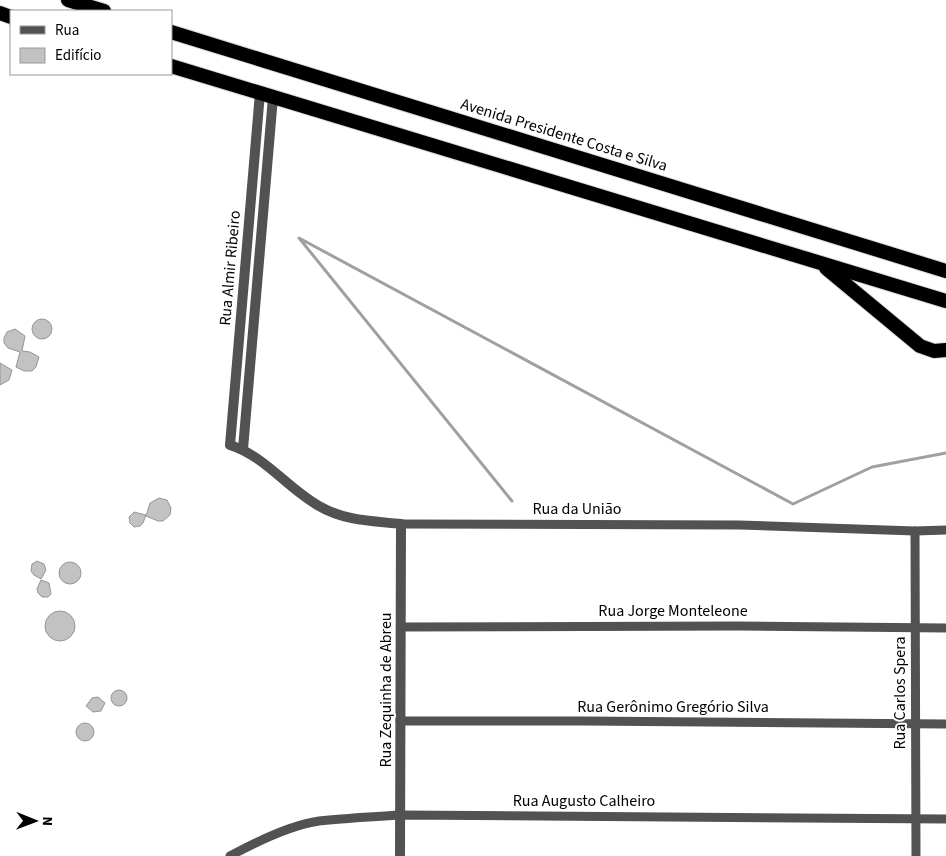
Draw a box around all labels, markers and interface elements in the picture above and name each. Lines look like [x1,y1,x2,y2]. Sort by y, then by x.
legend [10,10,172,75]
text: Rua [55,20,79,41]
text: Edifício [55,45,102,66]
street label: Avenida Presidente Costa e Silva [458,93,670,177]
street label: Rua Almir Ribeiro [214,209,246,327]
street label: Rua da União [533,498,621,520]
street label: Rua Jorge Monteleone [598,600,748,622]
street label: Rua Zequinha de Abreu [375,612,397,768]
street label: Rua Carlos Spera [889,636,911,750]
street label: Rua Gerônimo Gregório Silva [577,696,769,718]
street label: Rua Augusto Calheiro [513,790,655,812]
north arrow [10,796,60,846]
text: N [37,816,57,826]

